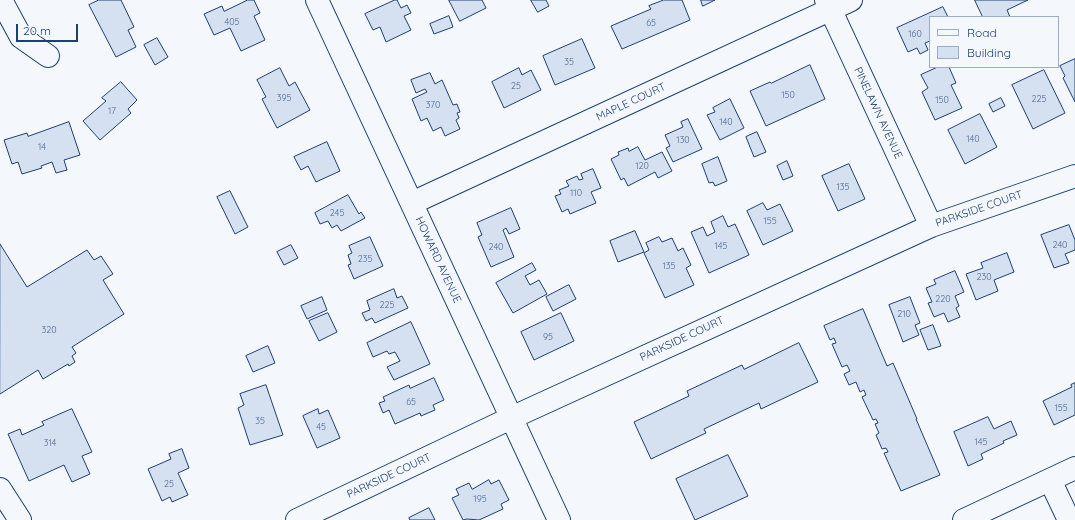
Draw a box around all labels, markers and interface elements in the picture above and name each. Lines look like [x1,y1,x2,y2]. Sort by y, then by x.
scale bar [18,16,80,42]
legend [929,16,1059,68]
house number: 405 [224,17,240,27]
house number: 65 [646,18,656,28]
text: 20 m [23,23,51,38]
text: Road [967,25,997,40]
house number: 160 [908,29,922,39]
text: Building [967,45,1011,60]
house number: 35 [564,57,574,67]
street label: PINELAWN AVENUE [851,65,905,161]
street label: MAPLE COURT [594,80,668,124]
house number: 25 [511,81,521,91]
house number: 150 [781,90,795,100]
house number: 395 [277,93,291,103]
house number: 225 [1032,94,1046,104]
house number: 150 [935,95,949,105]
house number: 370 [426,100,440,110]
house number: 17 [108,106,116,116]
house number: 140 [719,117,733,127]
house number: 140 [966,134,980,144]
house number: 130 [676,135,690,145]
house number: 14 [38,142,46,152]
house number: 120 [635,161,649,171]
house number: 135 [837,182,849,192]
house number: 110 [570,188,582,198]
street label: PARKSIDE COURT [934,188,1024,230]
house number: 245 [330,208,344,218]
street label: HOWARD AVENUE [412,215,464,305]
house number: 155 [763,216,777,226]
house number: 240 [1053,240,1067,250]
house number: 145 [715,241,727,251]
house number: 240 [489,242,503,252]
house number: 235 [358,254,372,264]
house number: 135 [663,261,675,271]
house number: 230 [976,272,992,282]
house number: 220 [935,294,951,304]
house number: 225 [380,300,394,310]
house number: 210 [897,309,911,319]
street label: PARKSIDE COURT [638,314,726,364]
house number: 320 [41,325,57,335]
house number: 95 [543,332,553,342]
house number: 65 [406,397,416,407]
house number: 155 [1054,403,1068,413]
house number: 35 [255,416,265,426]
house number: 45 [316,422,326,432]
house number: 145 [975,437,987,447]
house number: 314 [44,438,56,448]
street label: PARKSIDE COURT [345,451,433,501]
house number: 25 [164,479,174,489]
house number: 195 [473,494,487,504]

